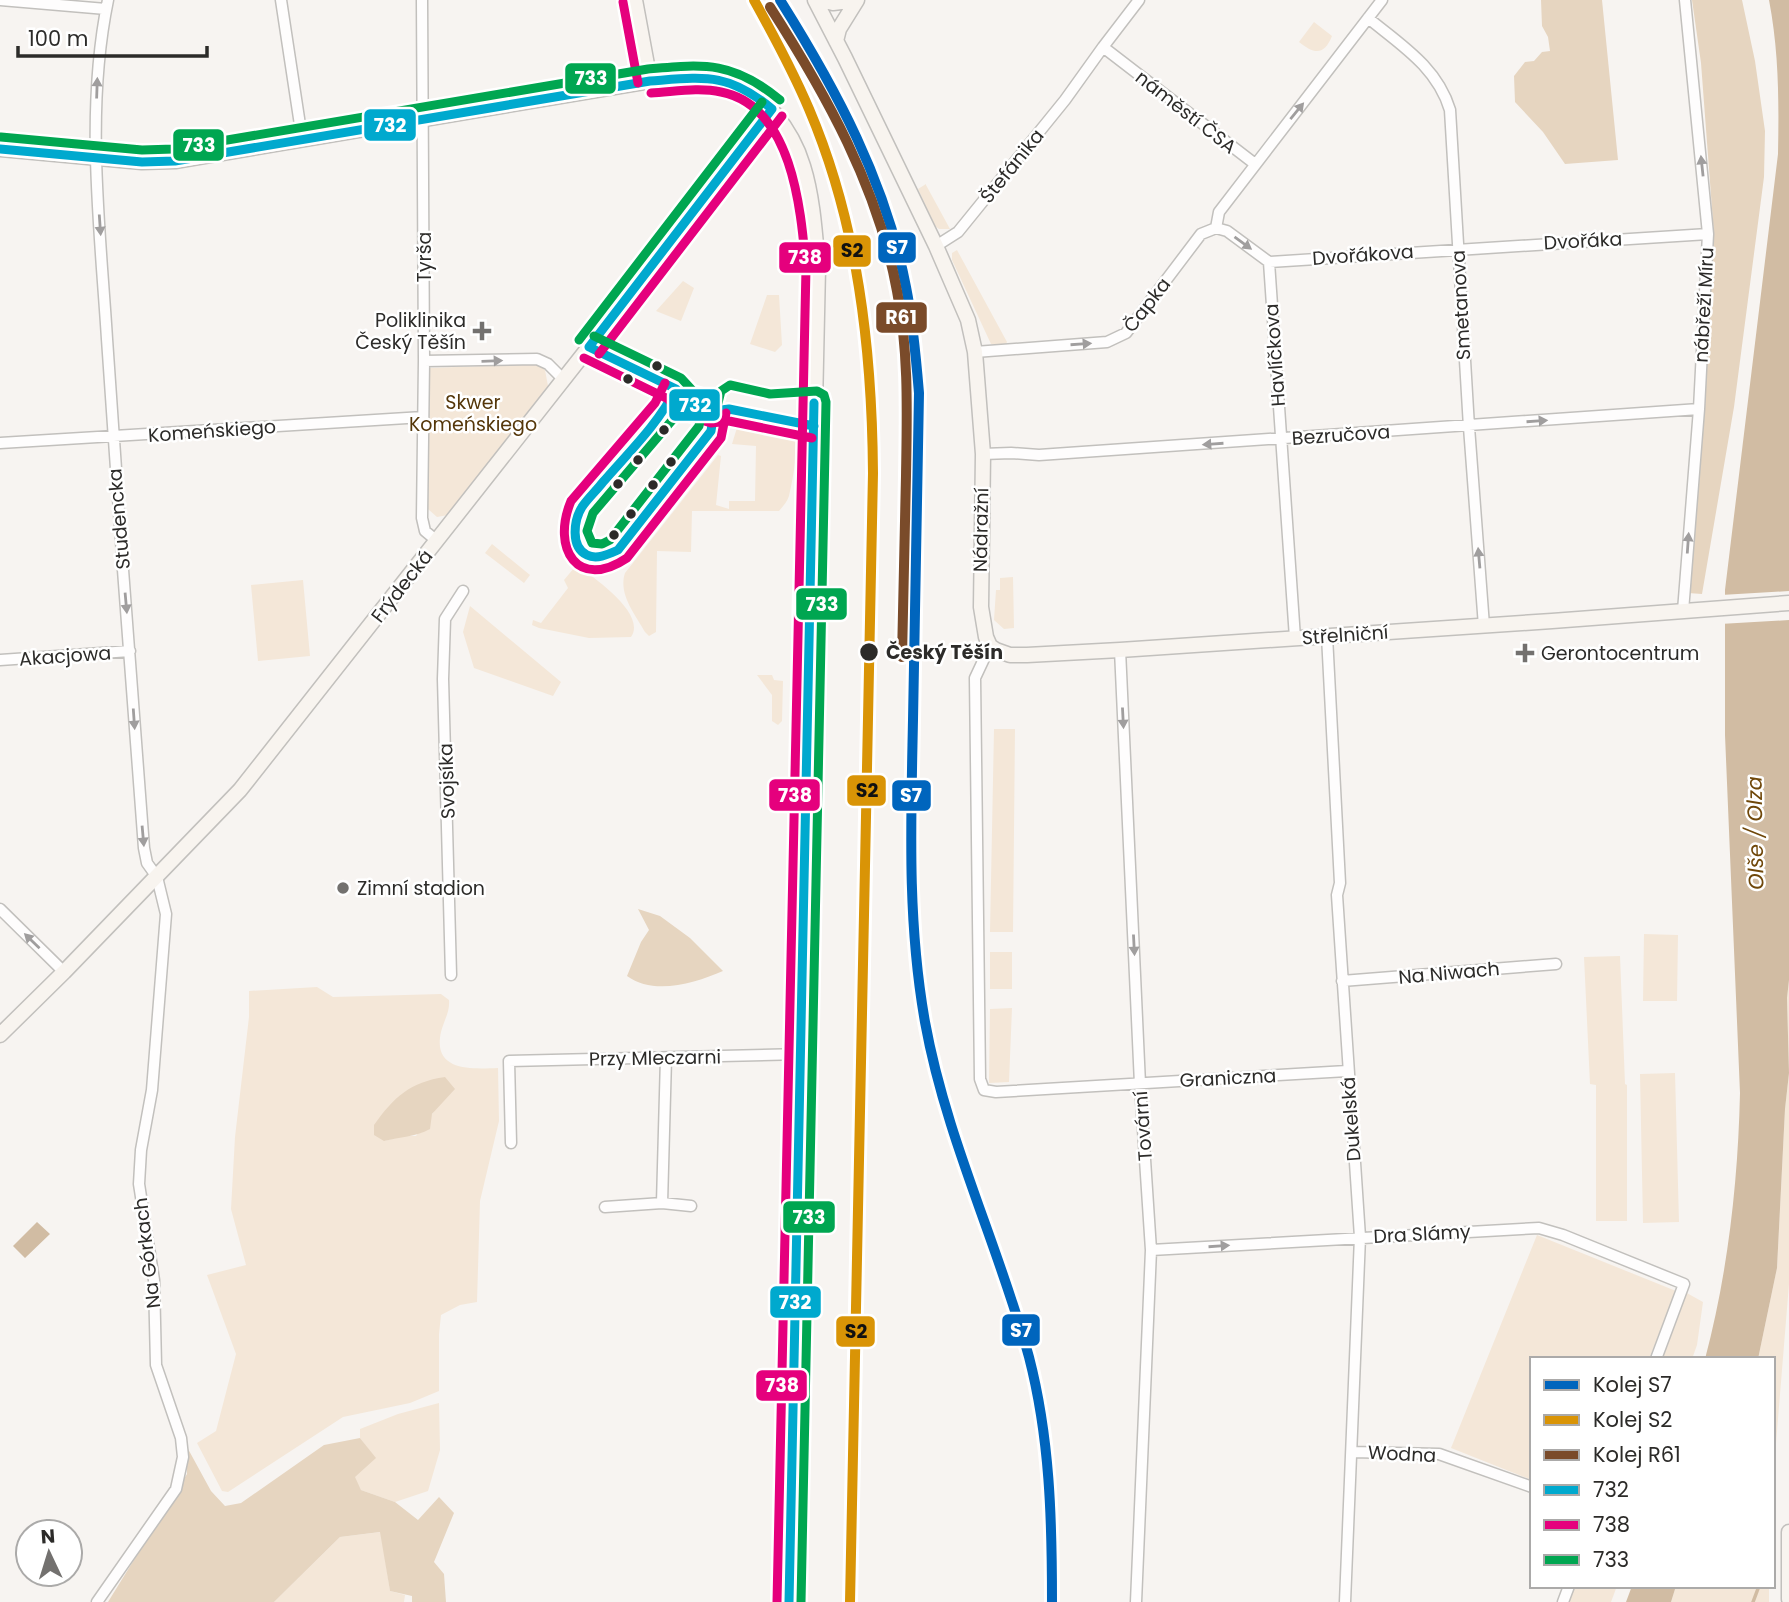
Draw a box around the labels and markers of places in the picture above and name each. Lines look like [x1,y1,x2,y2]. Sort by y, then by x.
place label: Poliklinika Český Těšín [355,307,466,356]
marker: Poliklinika Český Těšín [472,321,492,341]
unlabelled marker [650,359,664,373]
unlabelled marker [621,372,635,386]
unlabelled marker [657,423,671,437]
unlabelled marker [631,453,645,467]
unlabelled marker [664,455,678,469]
unlabelled marker [611,477,625,491]
unlabelled marker [646,478,660,492]
unlabelled marker [624,507,638,521]
unlabelled marker [607,528,621,542]
place label: Český Těšín [886,639,1003,666]
place label: Gerontocentrum [1541,640,1699,667]
marker: Český Těšín [858,641,880,663]
marker: Gerontocentrum [1515,643,1535,663]
place label: Zimní stadion [357,875,485,902]
marker: Zimní stadion [335,880,351,896]

